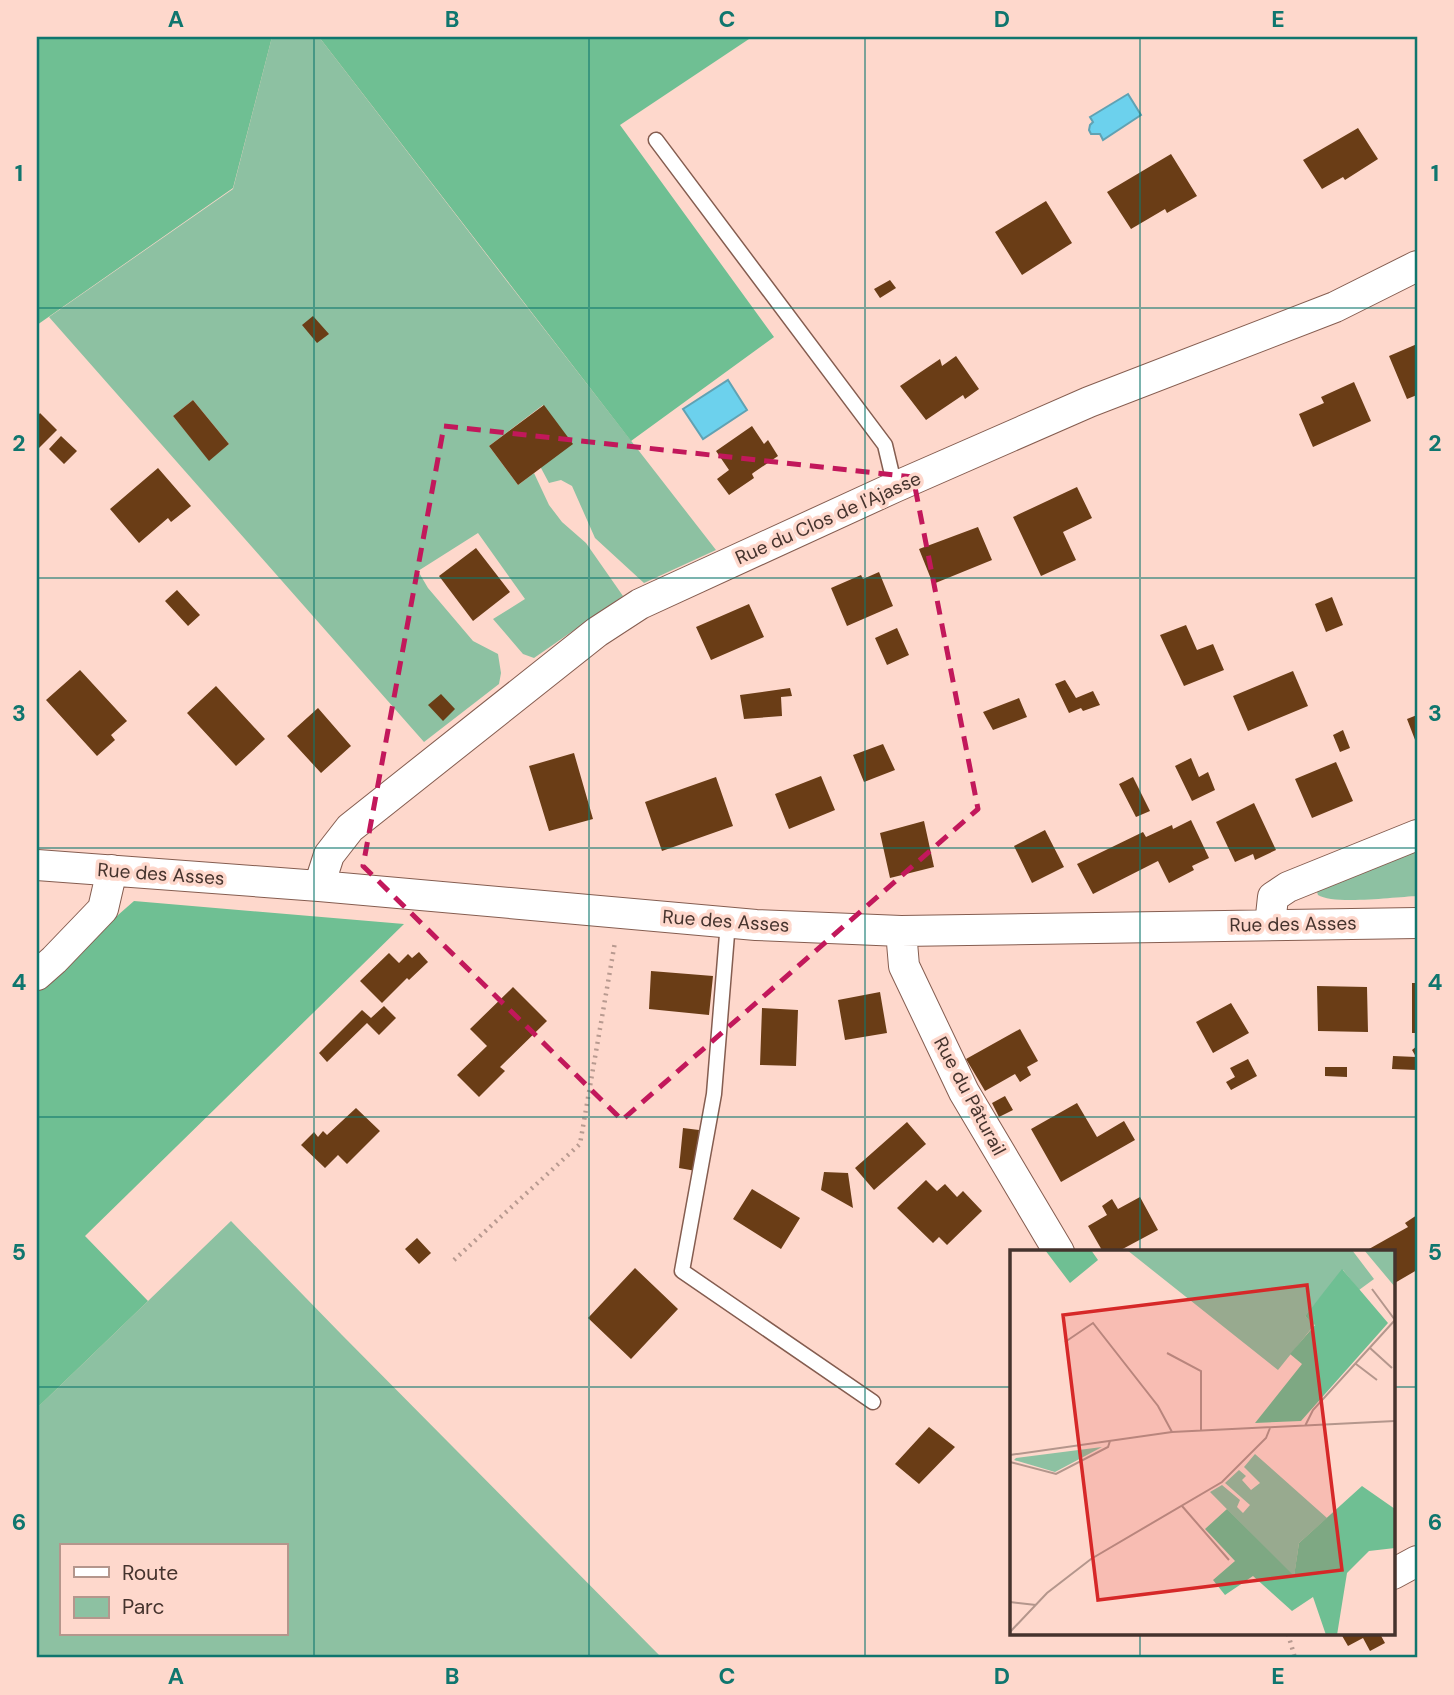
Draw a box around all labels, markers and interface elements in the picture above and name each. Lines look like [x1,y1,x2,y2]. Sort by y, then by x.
text: A [168,4,184,34]
text: B [445,4,459,34]
text: C [719,4,735,34]
text: D [994,4,1010,34]
text: E [1271,4,1285,34]
text: 1 [15,158,23,188]
text: 1 [1431,158,1439,188]
text: 2 [12,428,26,458]
text: 2 [1428,428,1442,458]
street label: Rue du Clos de l'Ajasse [731,466,925,570]
text: 3 [12,698,26,728]
text: 3 [1428,698,1442,728]
street label: Rue des Asses [97,857,225,891]
street label: Rue des Asses [662,904,790,938]
street label: Rue des Asses [1229,910,1357,938]
text: 4 [12,967,27,997]
text: 4 [1428,967,1443,997]
street label: Rue du Pâturail [928,1032,1012,1160]
text: 5 [12,1237,26,1267]
text: 5 [1428,1237,1442,1267]
inset map [1010,1250,1394,1636]
text: 6 [12,1507,26,1537]
text: 6 [1428,1507,1442,1537]
legend [60,1544,287,1636]
text: Route [122,1559,178,1587]
text: Parc [122,1593,165,1621]
text: A [168,1661,184,1691]
text: B [445,1661,459,1691]
text: C [719,1661,735,1691]
text: D [994,1661,1010,1691]
text: E [1271,1661,1285,1691]

